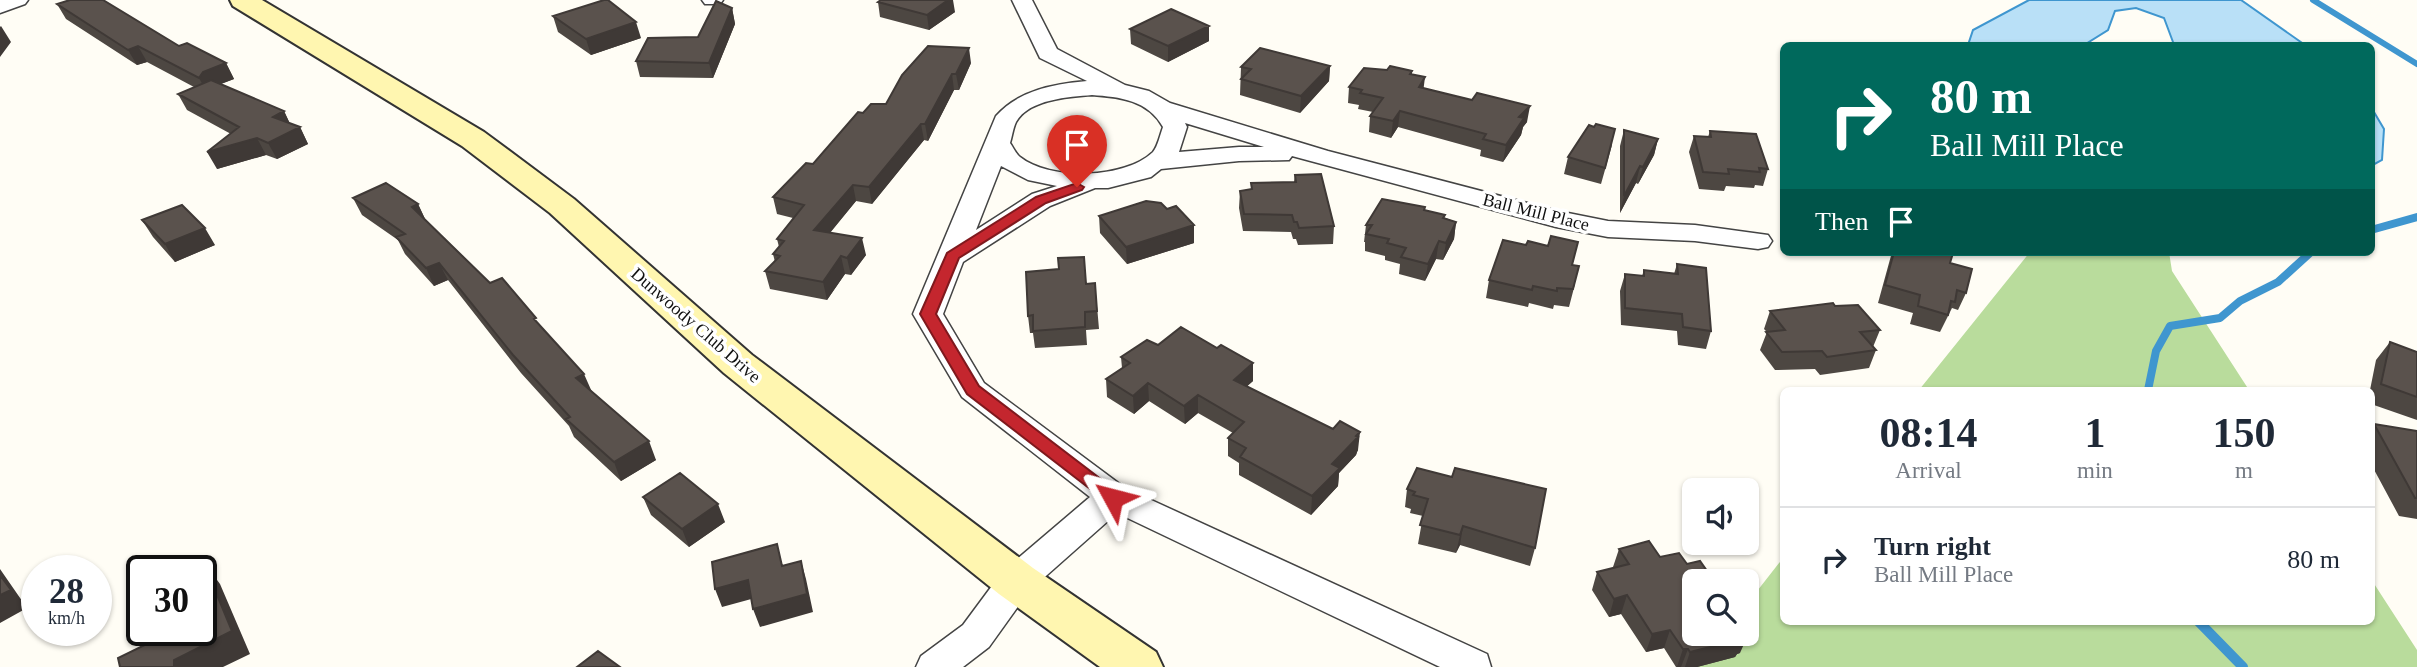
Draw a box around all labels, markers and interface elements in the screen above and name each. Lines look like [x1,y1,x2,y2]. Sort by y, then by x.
text: 80 m [1930,69,2032,124]
icon: right [1815,70,1906,161]
pin [1047,115,1107,187]
icon: arrive [1058,126,1096,164]
text: Ball Mill Place [1930,127,2124,163]
street label: Ball Mill Place [1481,189,1591,235]
icon: arrive [1882,203,1920,241]
text: Then [1815,207,1868,236]
street label: Dunwoody Club Drive [627,263,765,387]
text: 08:14 [1880,410,1978,456]
text: 1 [2084,410,2105,456]
text: 150 [2212,410,2275,456]
text: Arrival [1895,458,1962,483]
text: min [2077,458,2113,483]
text: m [2235,458,2253,483]
position arrow [1076,461,1150,535]
map controls [1682,478,1759,646]
button: sound [1682,478,1759,555]
text: Turn right [1874,532,1991,561]
icon: right [1815,541,1853,579]
text: 80 m [2287,545,2340,574]
speed limit sign: 30 [126,555,217,646]
text: Ball Mill Place [1874,562,2013,587]
button: search [1682,569,1759,646]
text: 28 [49,572,84,611]
text: km/h [48,608,85,628]

